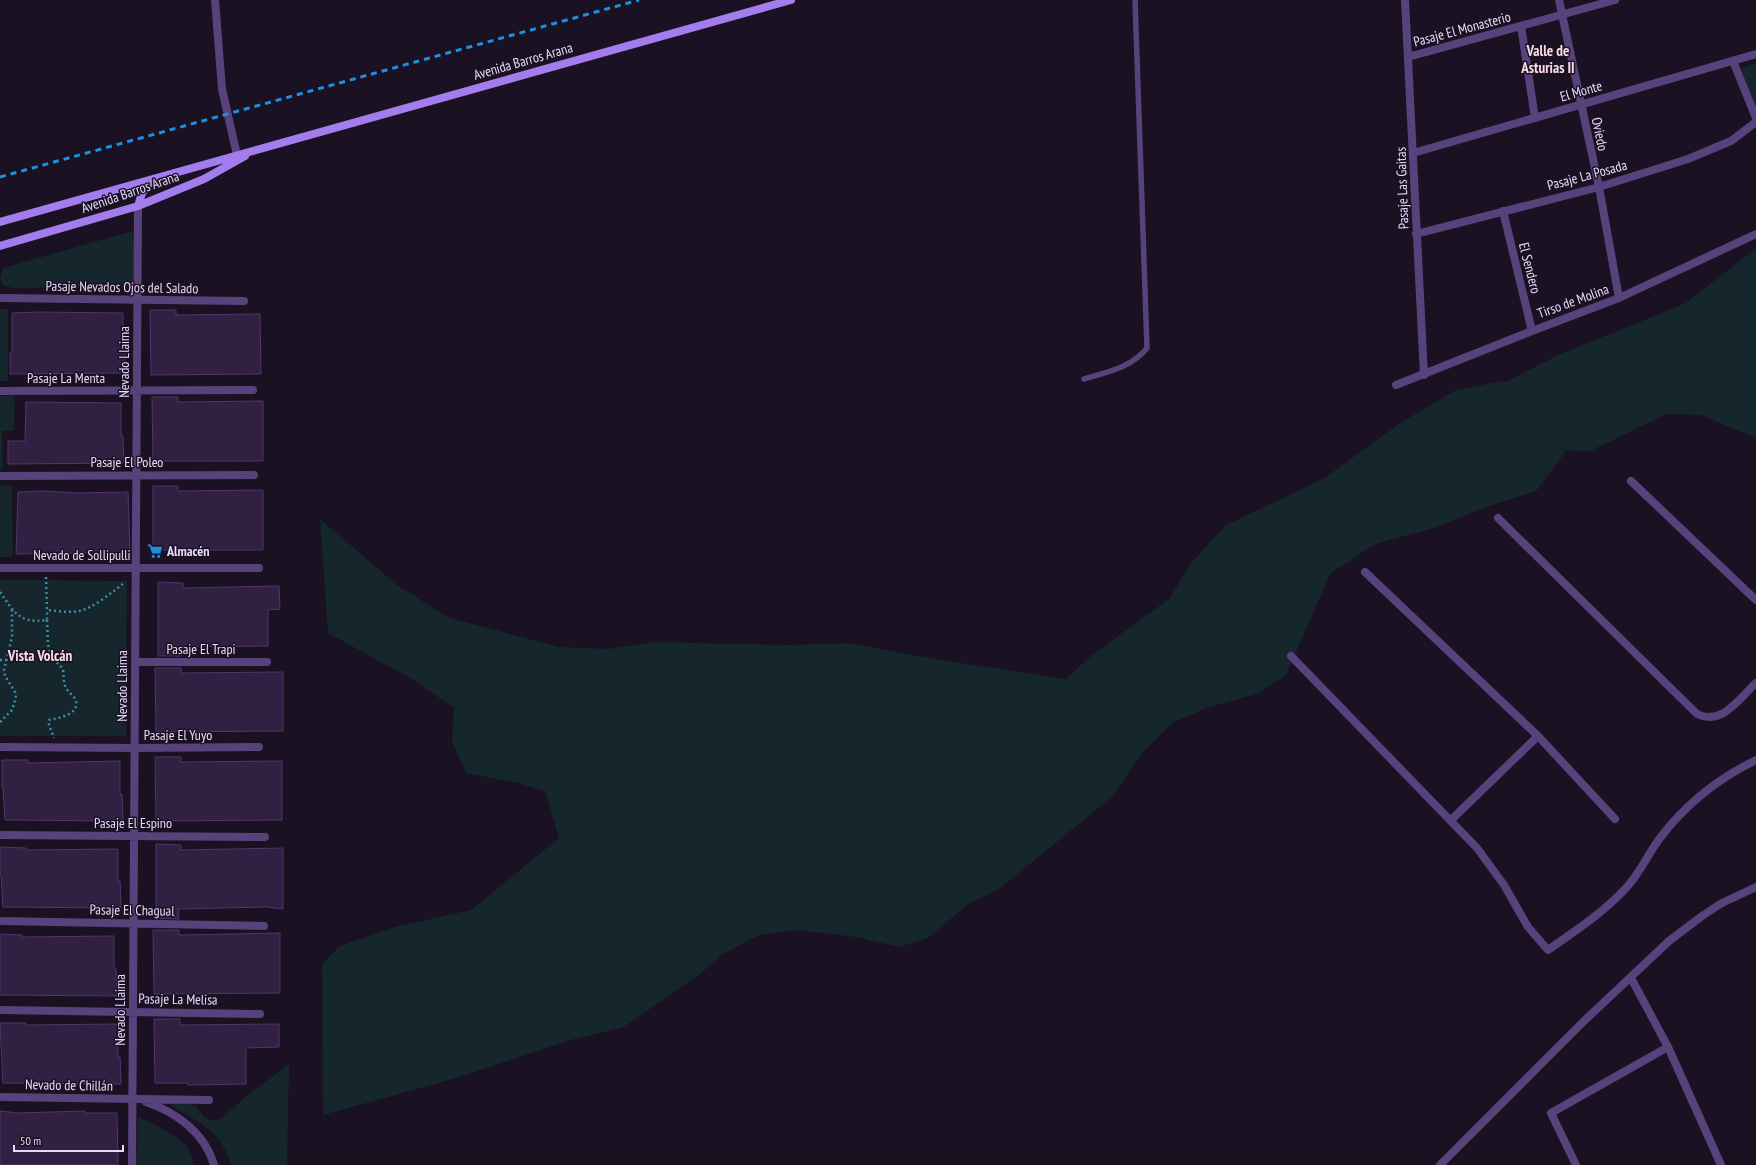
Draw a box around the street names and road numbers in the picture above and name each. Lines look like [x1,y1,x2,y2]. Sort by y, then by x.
street label: Pasaje El Monasterio [1411,7,1513,51]
street label: Avenida Barros Arana [471,38,575,84]
street label: El Monte [1558,76,1604,106]
street label: Oviedo [1588,116,1612,152]
street label: Pasaje Las Gaitas [1392,146,1412,229]
street label: Pasaje La Posada [1545,156,1629,194]
street label: Avenida Barros Arana [79,167,181,217]
street label: El Sendero [1515,241,1545,295]
street label: Pasaje Nevados Ojos del Salado [46,277,198,297]
street label: Tirso de Molina [1535,280,1611,322]
street label: Nevado Llaima [115,326,133,398]
street label: Pasaje La Menta [27,369,105,387]
street label: Pasaje El Poleo [91,453,163,471]
street label: Nevado de Sollipulli [33,546,131,564]
street label: Pasaje El Trapi [166,640,236,658]
street label: Nevado Llaima [113,650,131,722]
street label: Pasaje El Yuyo [144,726,212,744]
street label: Pasaje El Espino [94,814,172,832]
street label: Pasaje El Chagual [89,900,175,920]
street label: Nevado Llaima [111,974,129,1046]
street label: Pasaje La Melisa [138,989,218,1009]
street label: Nevado de Chillán [25,1075,113,1095]

